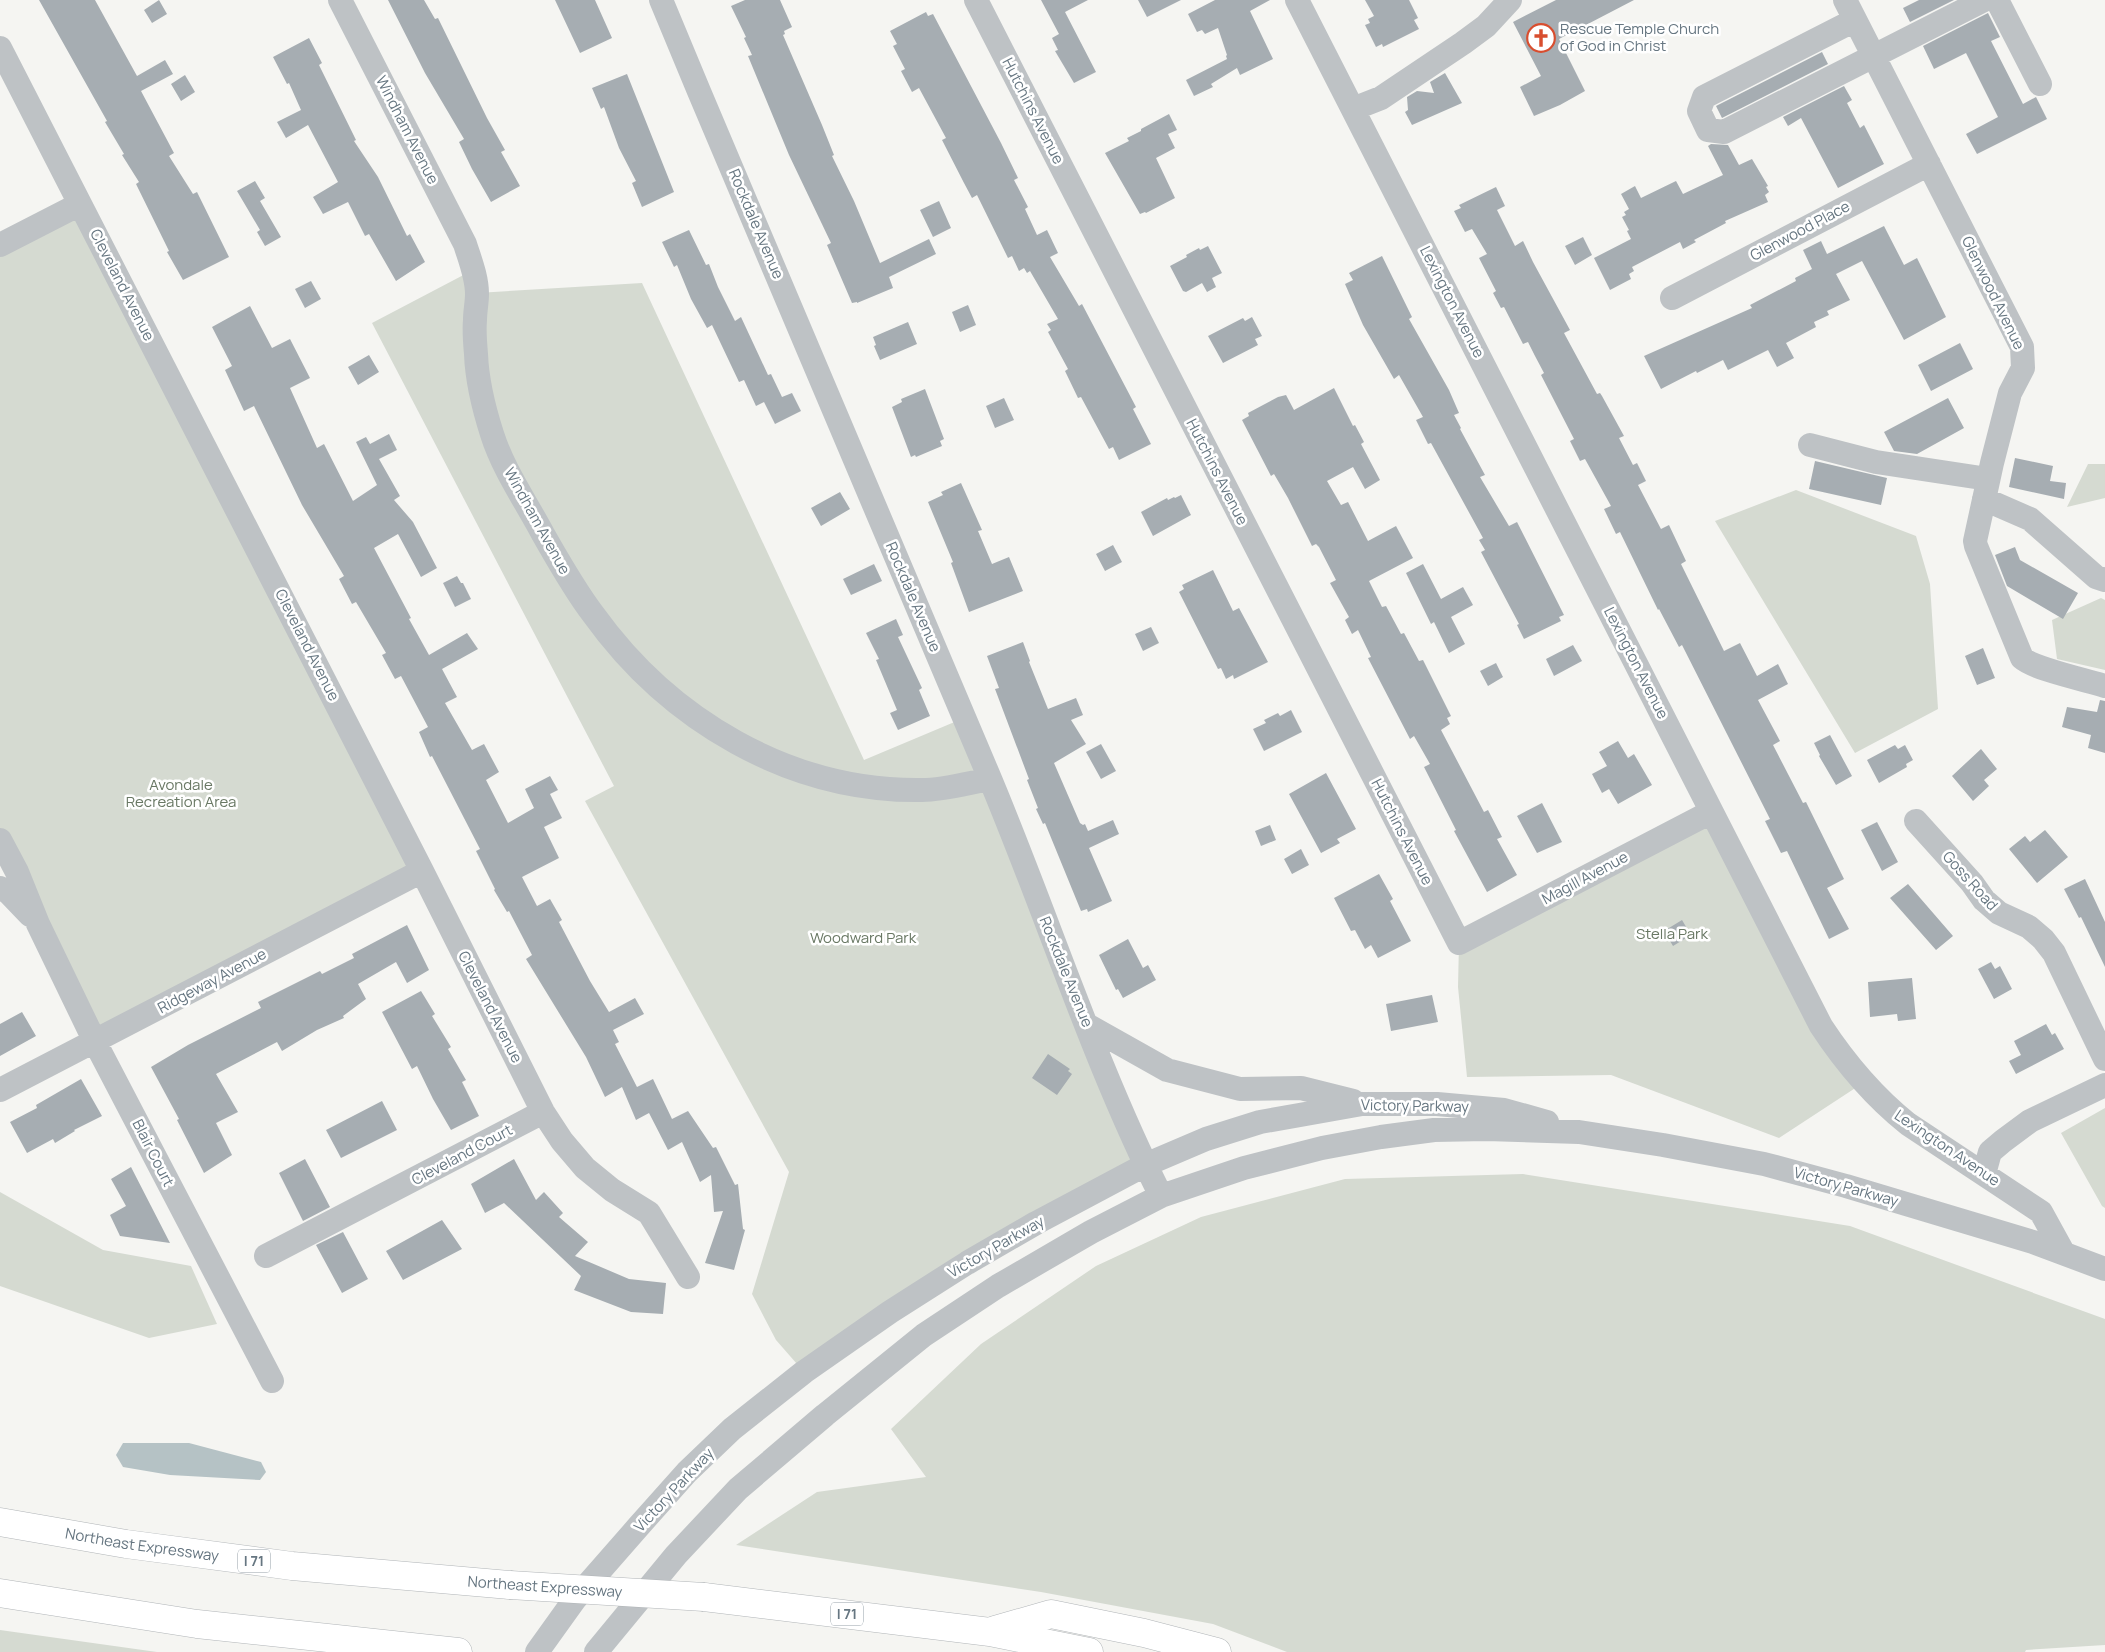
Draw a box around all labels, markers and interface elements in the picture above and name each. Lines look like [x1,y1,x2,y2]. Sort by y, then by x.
place label: Rescue Temple Church of God in Christ [1560,18,1719,56]
church icon: Rescue Temple Church of God in Christ [1526,23,1556,53]
street label: Hutchins Avenue [998,54,1069,168]
street label: Windham Avenue [371,72,444,188]
street label: Rockdale Avenue [724,166,789,282]
street label: Glenwood Place [1746,195,1854,266]
street label: Cleveland Avenue [85,225,160,344]
street label: Glenwood Avenue [1957,233,2030,353]
street label: Lexington Avenue [1415,242,1490,362]
street label: Hutchins Avenue [1182,415,1253,529]
street label: Windham Avenue [499,463,576,578]
street label: Rockdale Avenue [881,539,946,655]
street label: Cleveland Avenue [270,585,345,704]
street label: Lexington Avenue [1599,603,1674,723]
park label: Avondale Recreation Area [126,774,236,812]
street label: Hutchins Avenue [1367,775,1438,889]
street label: Magill Avenue [1538,846,1632,909]
street label: Goss Road [1938,846,2003,915]
street label: Rockdale Avenue [1035,913,1098,1031]
park label: Stella Park [1636,923,1709,944]
park label: Woodward Park [810,927,917,948]
street label: Ridgeway Avenue [154,943,270,1018]
street label: Cleveland Avenue [453,947,528,1066]
street label: Victory Parkway [1361,1094,1469,1117]
street label: Lexington Avenue [1890,1104,2004,1191]
street label: Blair Court [128,1116,179,1190]
street label: Cleveland Court [408,1119,516,1190]
street label: Victory Parkway [1791,1162,1901,1212]
street label: Victory Parkway [944,1210,1048,1283]
street label: Victory Parkway [629,1443,718,1536]
street label: Northeast Expressway [64,1523,220,1566]
road number: I 71 [238,1550,270,1572]
street label: Northeast Expressway [467,1571,623,1602]
road number: I 71 [831,1602,863,1626]

